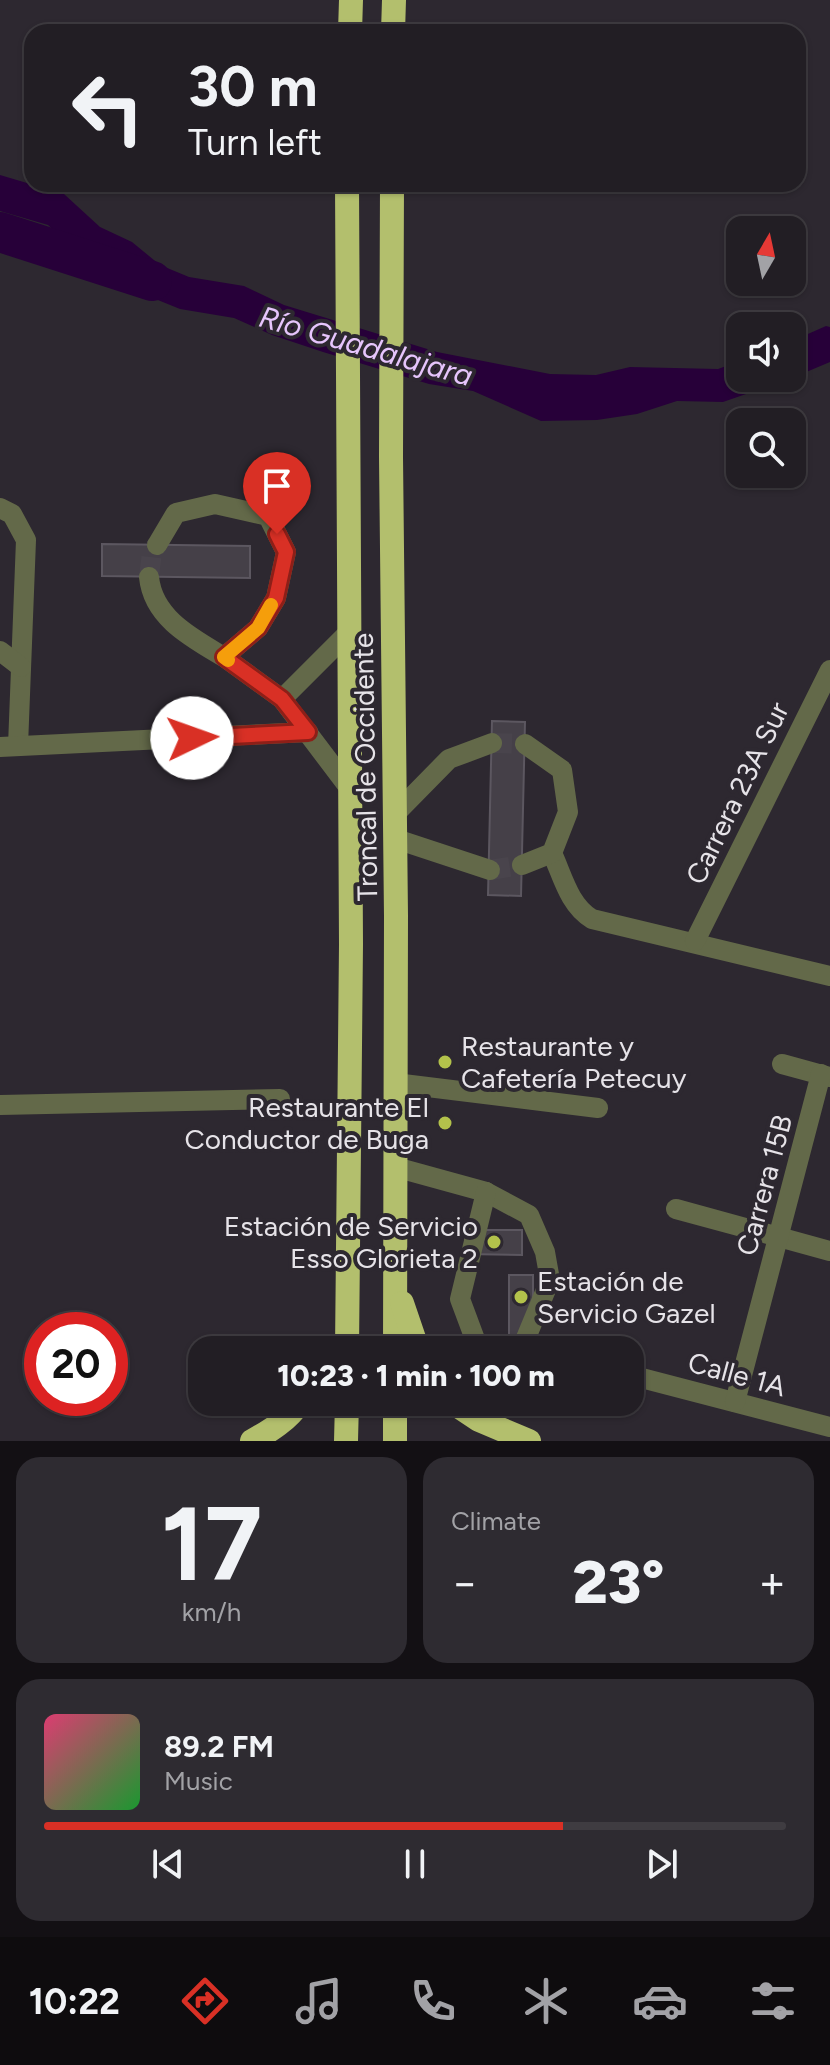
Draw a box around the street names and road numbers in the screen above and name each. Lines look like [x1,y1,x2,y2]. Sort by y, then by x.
street label: Troncal de Occidente [346,633,384,901]
street label: Carrera 23A Sur [678,696,796,890]
street label: Carrera 15B [729,1111,799,1259]
street label: Calle 1A [685,1345,790,1403]

